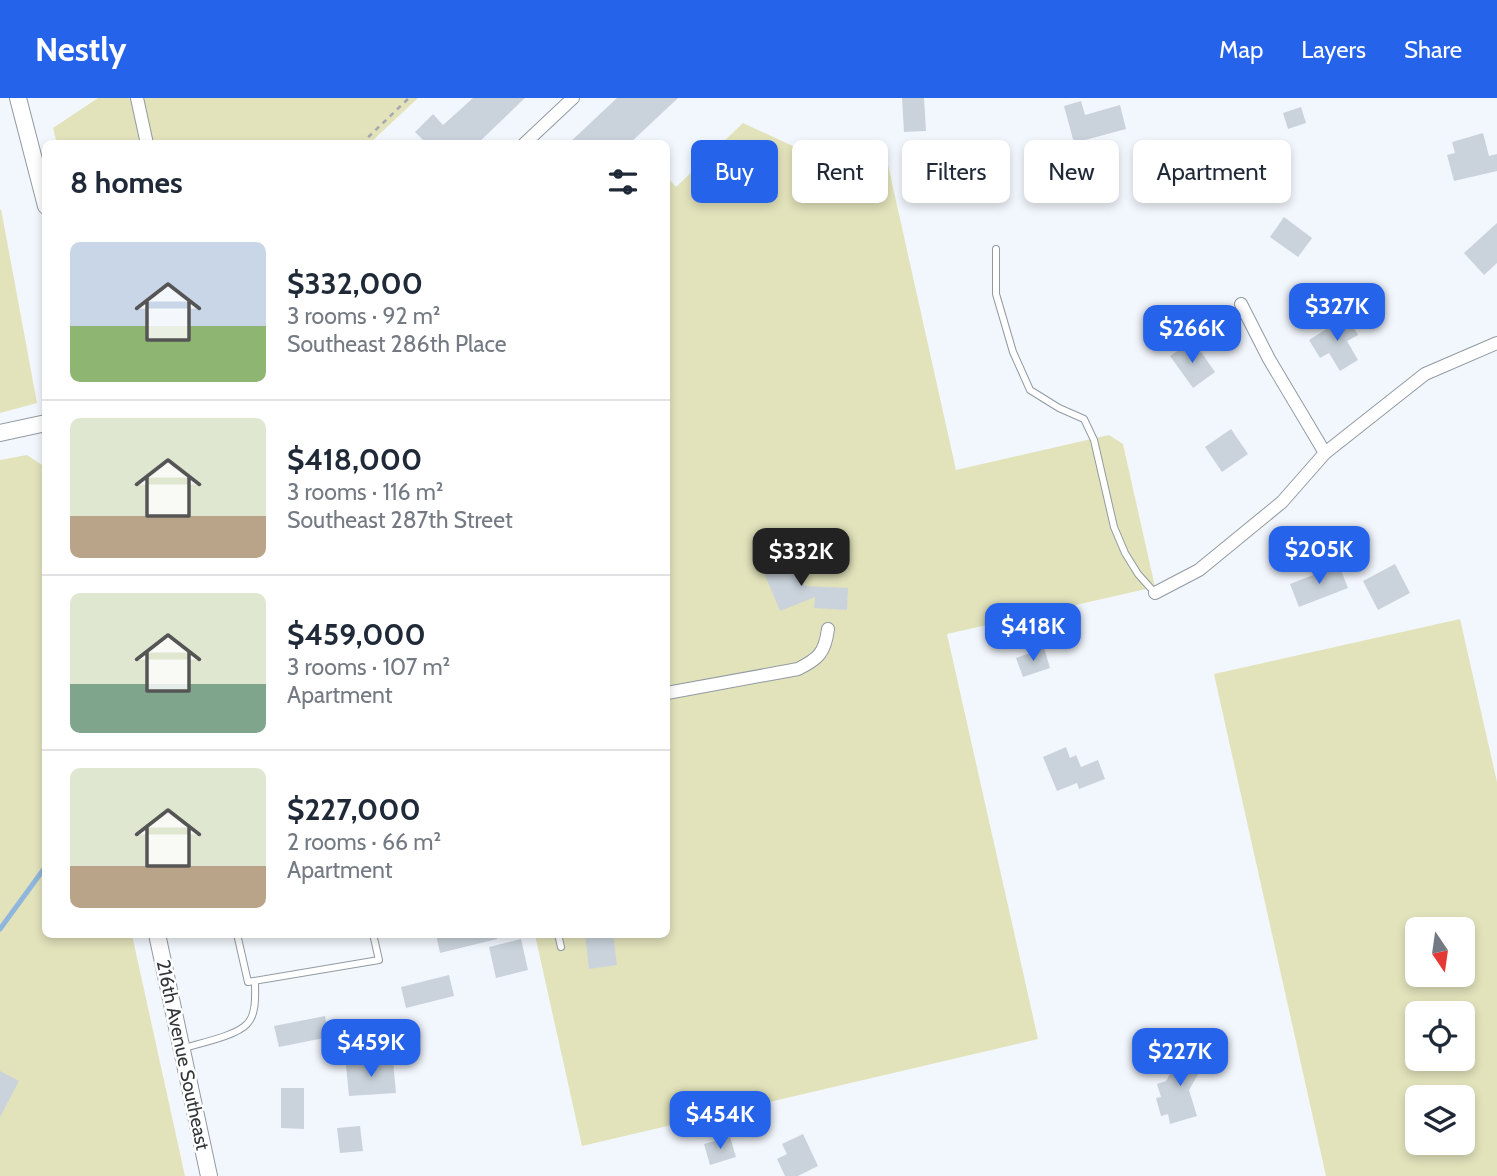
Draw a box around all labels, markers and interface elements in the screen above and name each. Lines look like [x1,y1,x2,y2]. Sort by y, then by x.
text: Nestly [35,29,126,69]
text: Map [1219,35,1263,64]
text: Layers [1301,35,1366,64]
text: Share [1404,35,1462,64]
chip: Buy [691,140,778,203]
chip: Rent [792,140,888,203]
chip: Filters [902,140,1010,203]
chip: New [1024,140,1119,203]
chip: Apartment [1133,140,1291,203]
icon: filters [604,163,642,201]
text: 8 homes [70,164,183,201]
text: $332,000 [287,265,423,302]
icon: home [126,270,210,354]
pin: $327K [1288,284,1386,343]
text: $327K [1305,292,1369,320]
text: 3 rooms · 92 m² [287,302,441,330]
pin: $266K [1143,306,1241,365]
text: $266K [1159,314,1225,342]
text: Southeast 286th Place [287,330,507,358]
text: $418,000 [287,441,422,478]
icon: home [126,446,210,530]
text: 3 rooms · 116 m² [287,478,443,506]
text: Southeast 287th Street [287,506,513,534]
pin: $205K [1270,526,1368,586]
pin: $332K [752,528,850,588]
text: $205K [1285,535,1353,563]
text: $332K [769,537,833,565]
pin: $418K [984,603,1082,663]
text: $418K [1001,612,1065,640]
text: $459,000 [287,616,426,653]
icon: home [126,621,210,705]
text: 3 rooms · 107 m² [287,653,450,681]
text: Apartment [287,681,392,709]
text: $227,000 [287,791,421,828]
icon: home [126,796,210,880]
text: 2 rooms · 66 m² [287,828,441,856]
text: Apartment [287,856,392,884]
north arrow [1405,917,1475,987]
map controls [1405,917,1475,1155]
street label: 216th Avenue Southeast [152,958,215,1153]
button: locate [1405,1001,1475,1071]
pin: $459K [322,1020,420,1079]
text: $459K [337,1028,405,1056]
pin: $227K [1131,1028,1229,1088]
text: $227K [1148,1037,1212,1065]
button: layers [1405,1085,1475,1155]
pin: $454K [671,1091,769,1151]
text: $454K [686,1100,754,1128]

